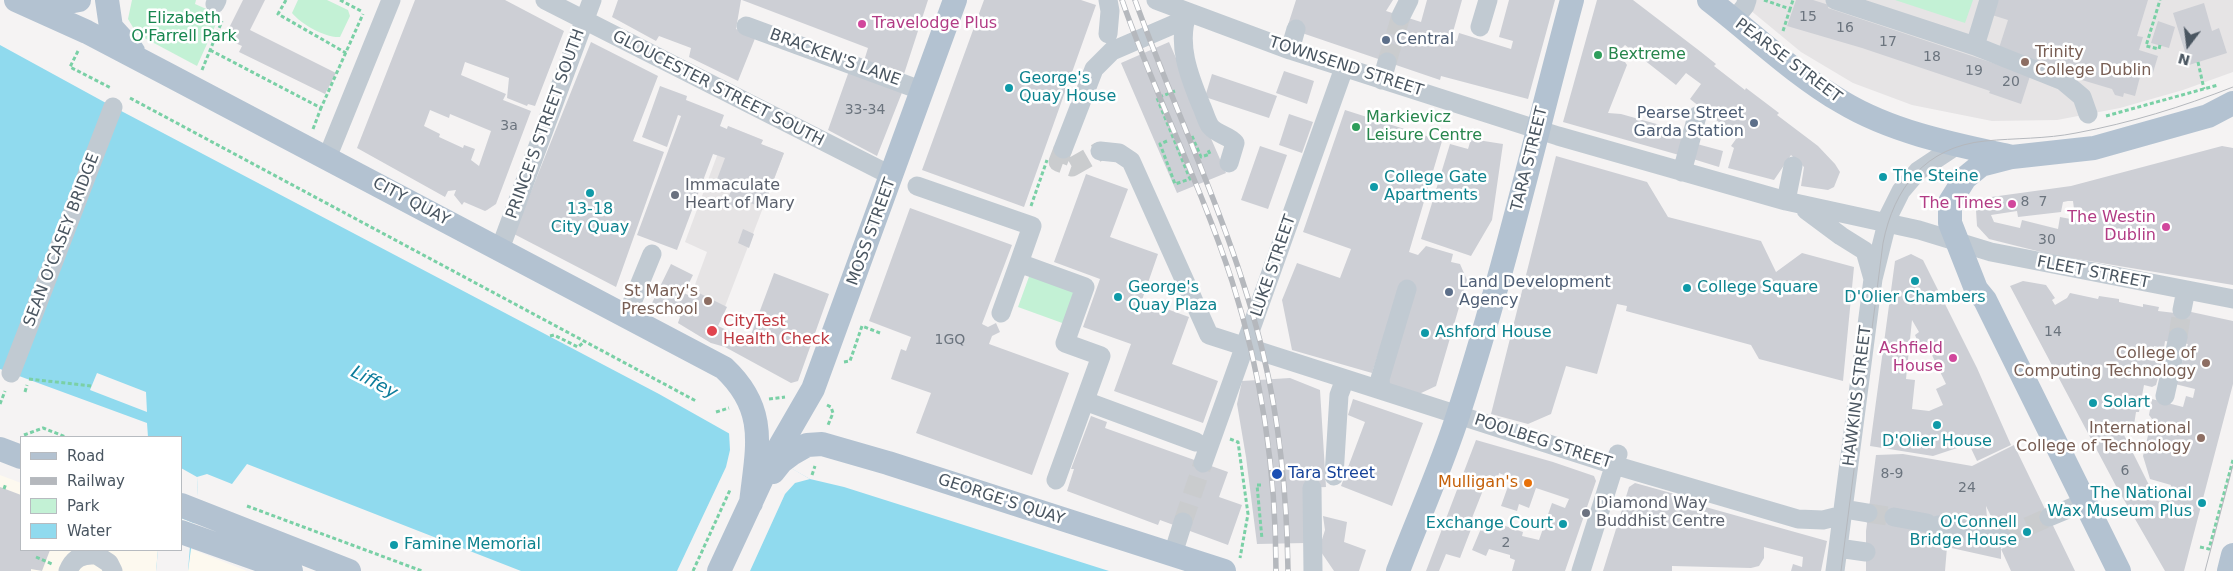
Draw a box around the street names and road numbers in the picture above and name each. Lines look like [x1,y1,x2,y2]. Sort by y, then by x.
street label: PEARSE STREET [1731,15,1845,107]
street label: BRACKEN'S LANE [767,25,903,91]
street label: PRINCE'S STREET SOUTH [503,26,589,222]
street label: GLOUCESTER STREET SOUTH [609,27,827,151]
street label: TOWNSEND STREET [1267,33,1425,101]
street label: TARA STREET [1508,105,1552,213]
street label: SEAN O'CASEY BRIDGE [20,151,104,329]
street label: CITY QUAY [369,174,453,230]
street label: MOSS STREET [844,176,900,288]
street label: LUKE STREET [1248,212,1300,320]
street label: FLEET STREET [2035,253,2151,293]
street label: HAWKINS STREET [1840,325,1876,467]
street label: POOLBEG STREET [1472,411,1614,473]
street label: GEORGE'S QUAY [935,470,1067,530]

